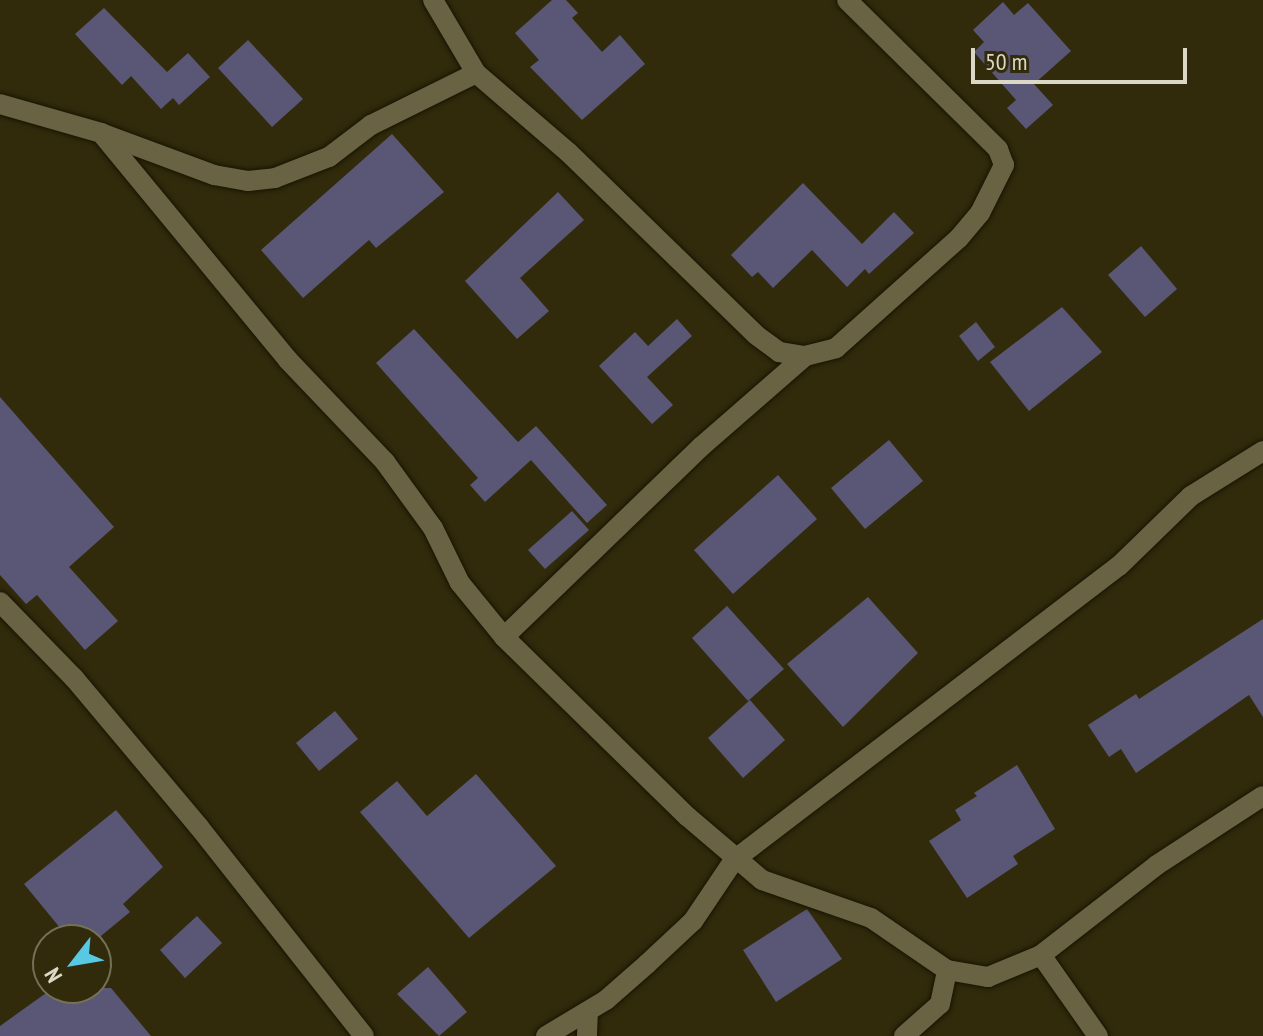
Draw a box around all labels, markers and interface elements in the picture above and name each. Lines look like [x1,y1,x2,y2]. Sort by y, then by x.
scale bar [975,32,1191,82]
text: 50 m [985,46,1027,77]
north arrow [32,924,112,1004]
text: N [38,963,68,988]

